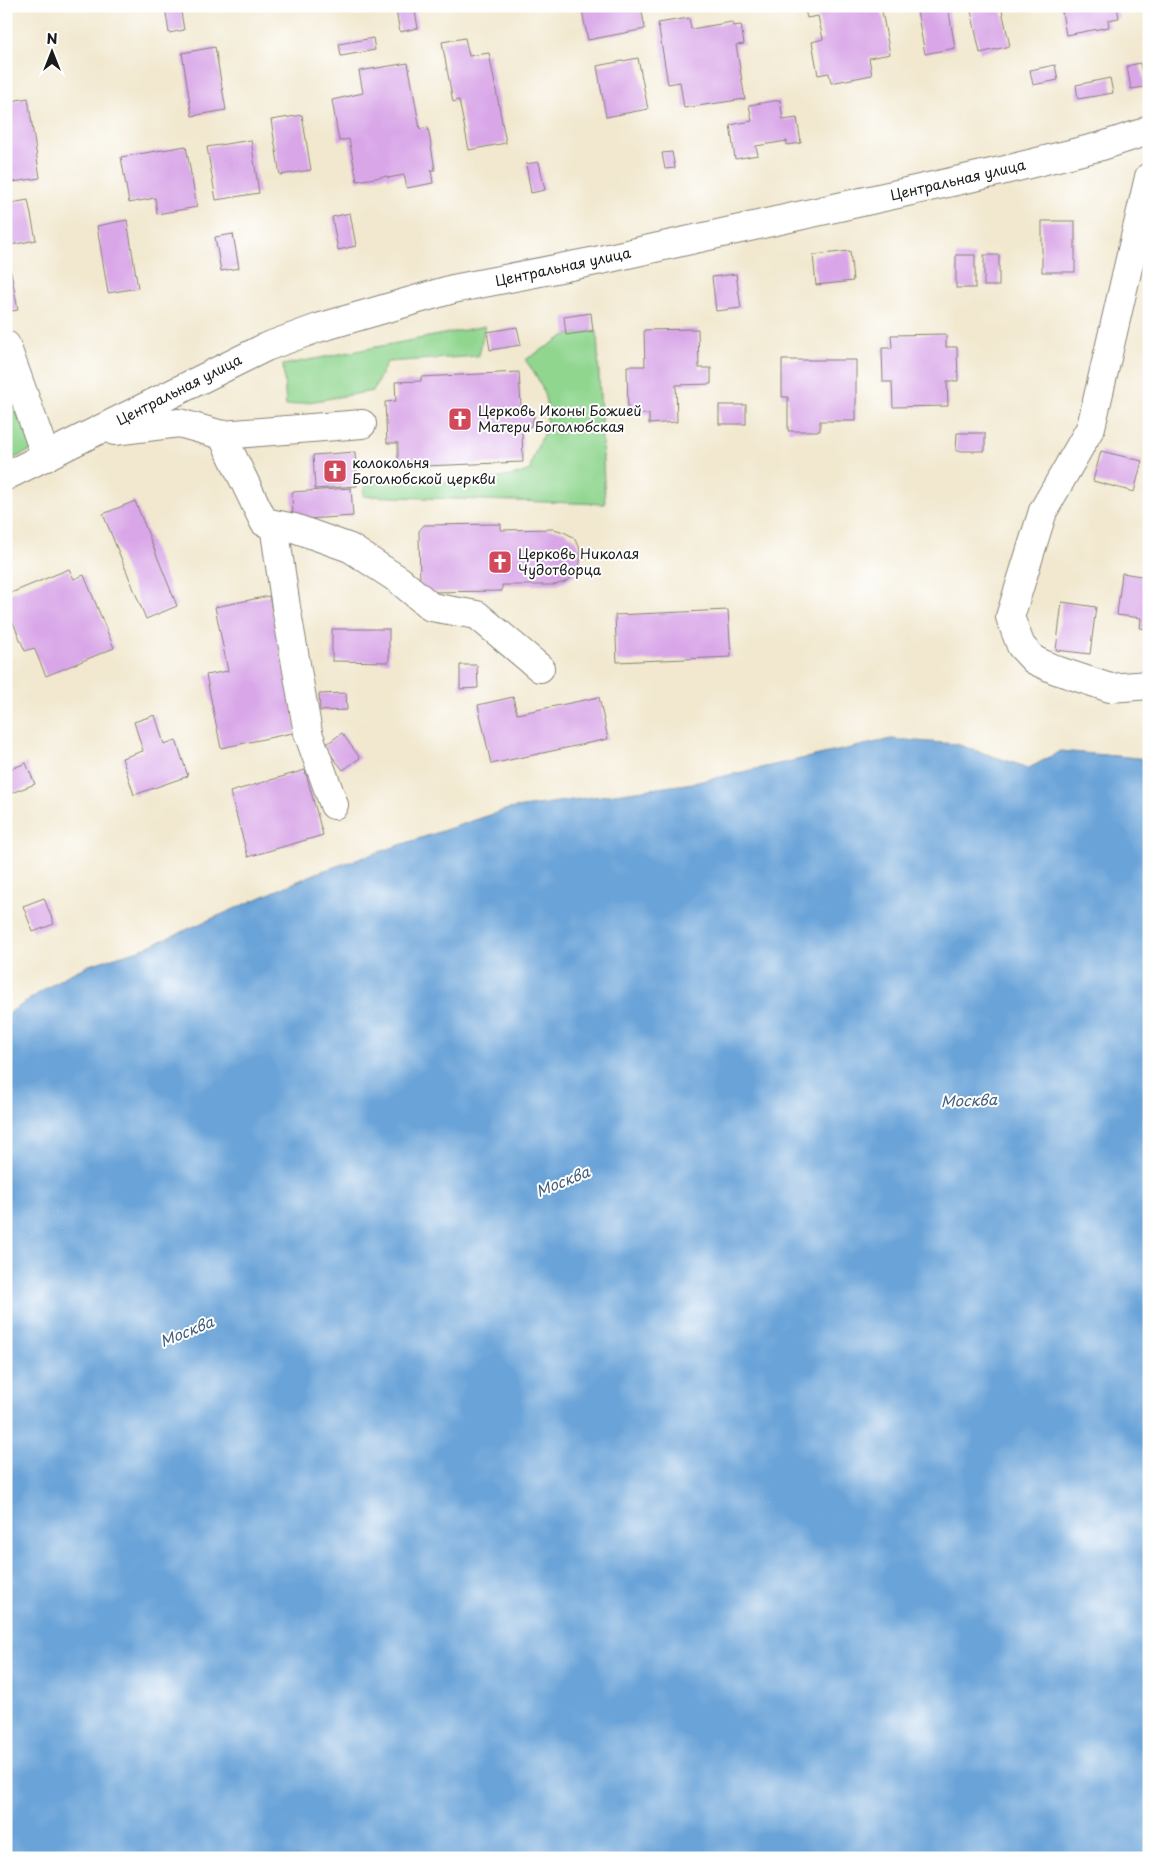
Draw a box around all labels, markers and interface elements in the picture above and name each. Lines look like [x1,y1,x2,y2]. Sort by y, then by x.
north arrow [28,28,78,78]
text: N [46,28,58,49]
street label: Центральная улица [888,154,1028,205]
street label: Центральная улица [493,242,633,291]
street label: Центральная улица [112,349,245,430]
place label: Церковь Иконы Божией Матери Боголюбская [478,400,642,437]
church icon: Церковь Иконы Божией Матери Боголюбская [447,406,473,432]
place label: колокольня Боголюбской церкви [352,452,496,489]
church icon: колокольня Боголюбской церкви [322,458,348,484]
place label: Церковь Николая Чудотворца [518,543,639,580]
church icon: Церковь Николая Чудотворца [487,549,513,575]
water label: Москва [940,1087,998,1112]
water label: Москва [532,1159,593,1202]
water label: Москва [156,1309,217,1352]

